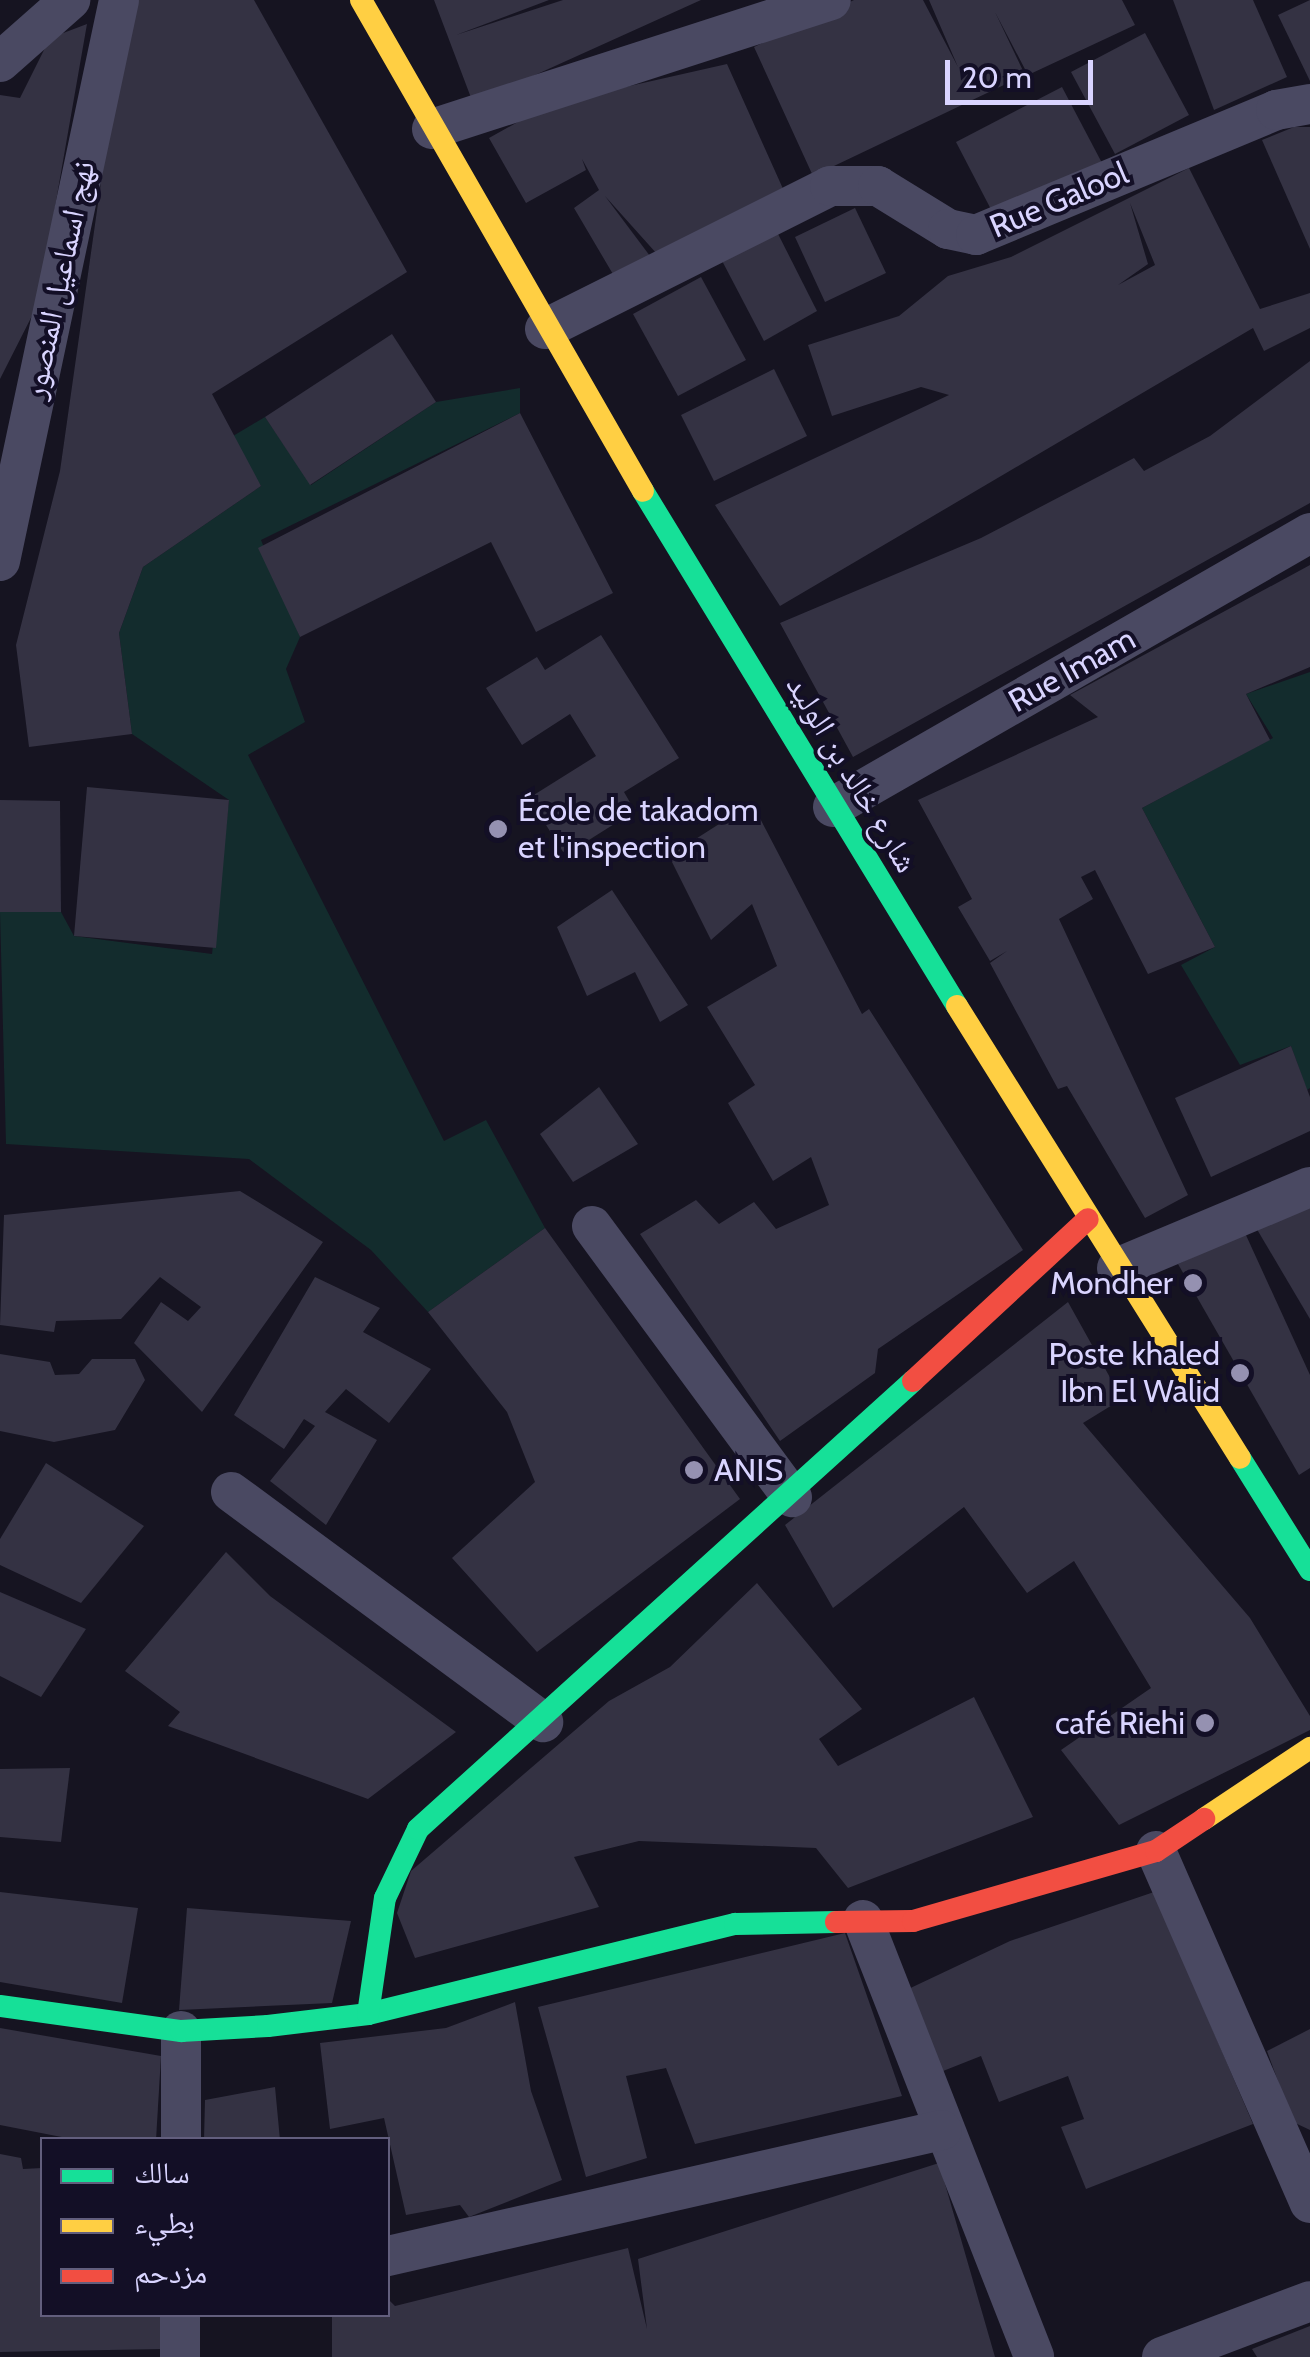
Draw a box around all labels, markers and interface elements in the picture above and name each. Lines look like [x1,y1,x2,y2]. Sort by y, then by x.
scale bar [950,40,1098,102]
text: 20 m [962,59,1032,96]
street label: Rue Galool [984,154,1134,246]
street label: نهج اسماعيل المنصور [15,157,103,403]
street label: Rue Imam [1002,620,1142,720]
street label: شارع خالد بن الوليد [778,668,926,880]
place label: École de takadom et l'inspection [518,792,759,867]
marker: École de takadom et l'inspection [487,818,509,840]
place label: Mondher [1050,1264,1173,1302]
marker: Mondher [1182,1272,1204,1294]
place label: Poste khaled Ibn El Walid [1048,1336,1220,1411]
marker: Poste khaled Ibn El Walid [1229,1362,1251,1384]
place label: ANIS [714,1451,783,1489]
marker: ANIS [683,1459,705,1481]
place label: café Riehi [1055,1704,1185,1742]
marker: café Riehi [1194,1712,1216,1734]
legend [40,2137,390,2317]
text: سالك [134,2154,190,2191]
text: بطيء [134,2204,195,2241]
text: مزدحم [134,2254,207,2291]

